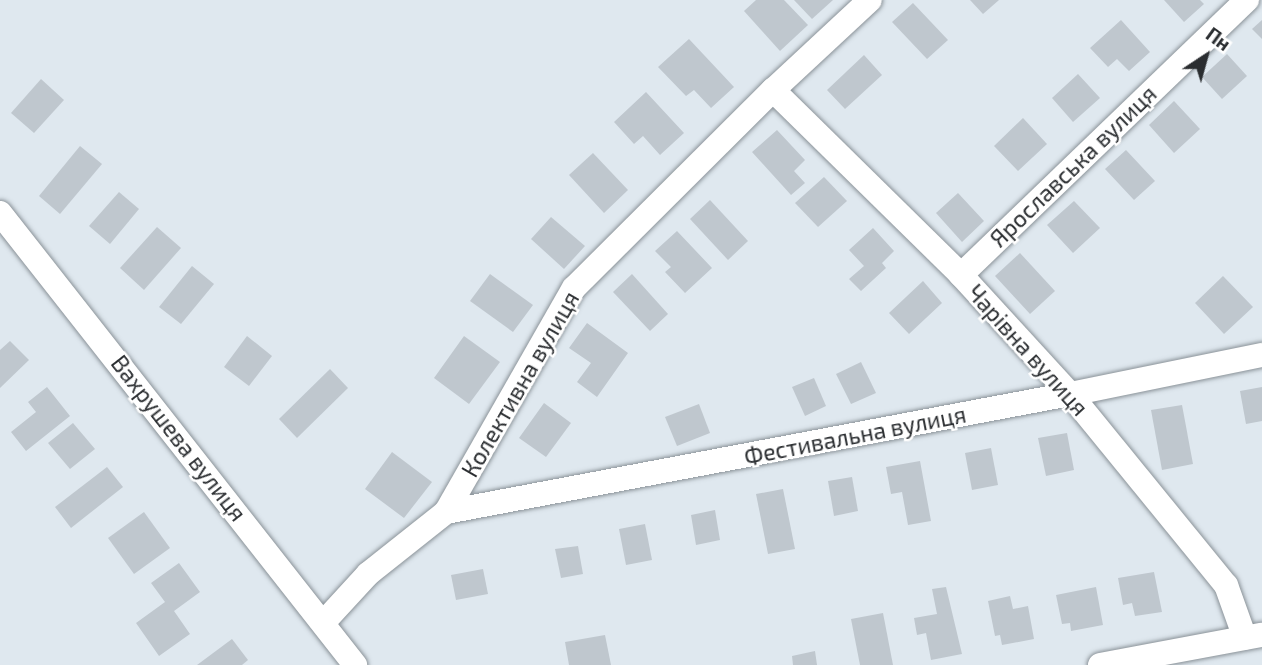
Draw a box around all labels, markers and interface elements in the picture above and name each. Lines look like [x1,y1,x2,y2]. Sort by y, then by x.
north arrow [1171,21,1241,91]
text: Пн [1202,22,1235,55]
street label: Ярославська вулиця [984,80,1162,252]
street label: Чарівна вулиця [962,279,1094,421]
street label: Колективна вулиця [456,286,584,482]
street label: Вахрушева вулиця [106,350,252,526]
street label: Фестивальна вулиця [742,400,968,470]

